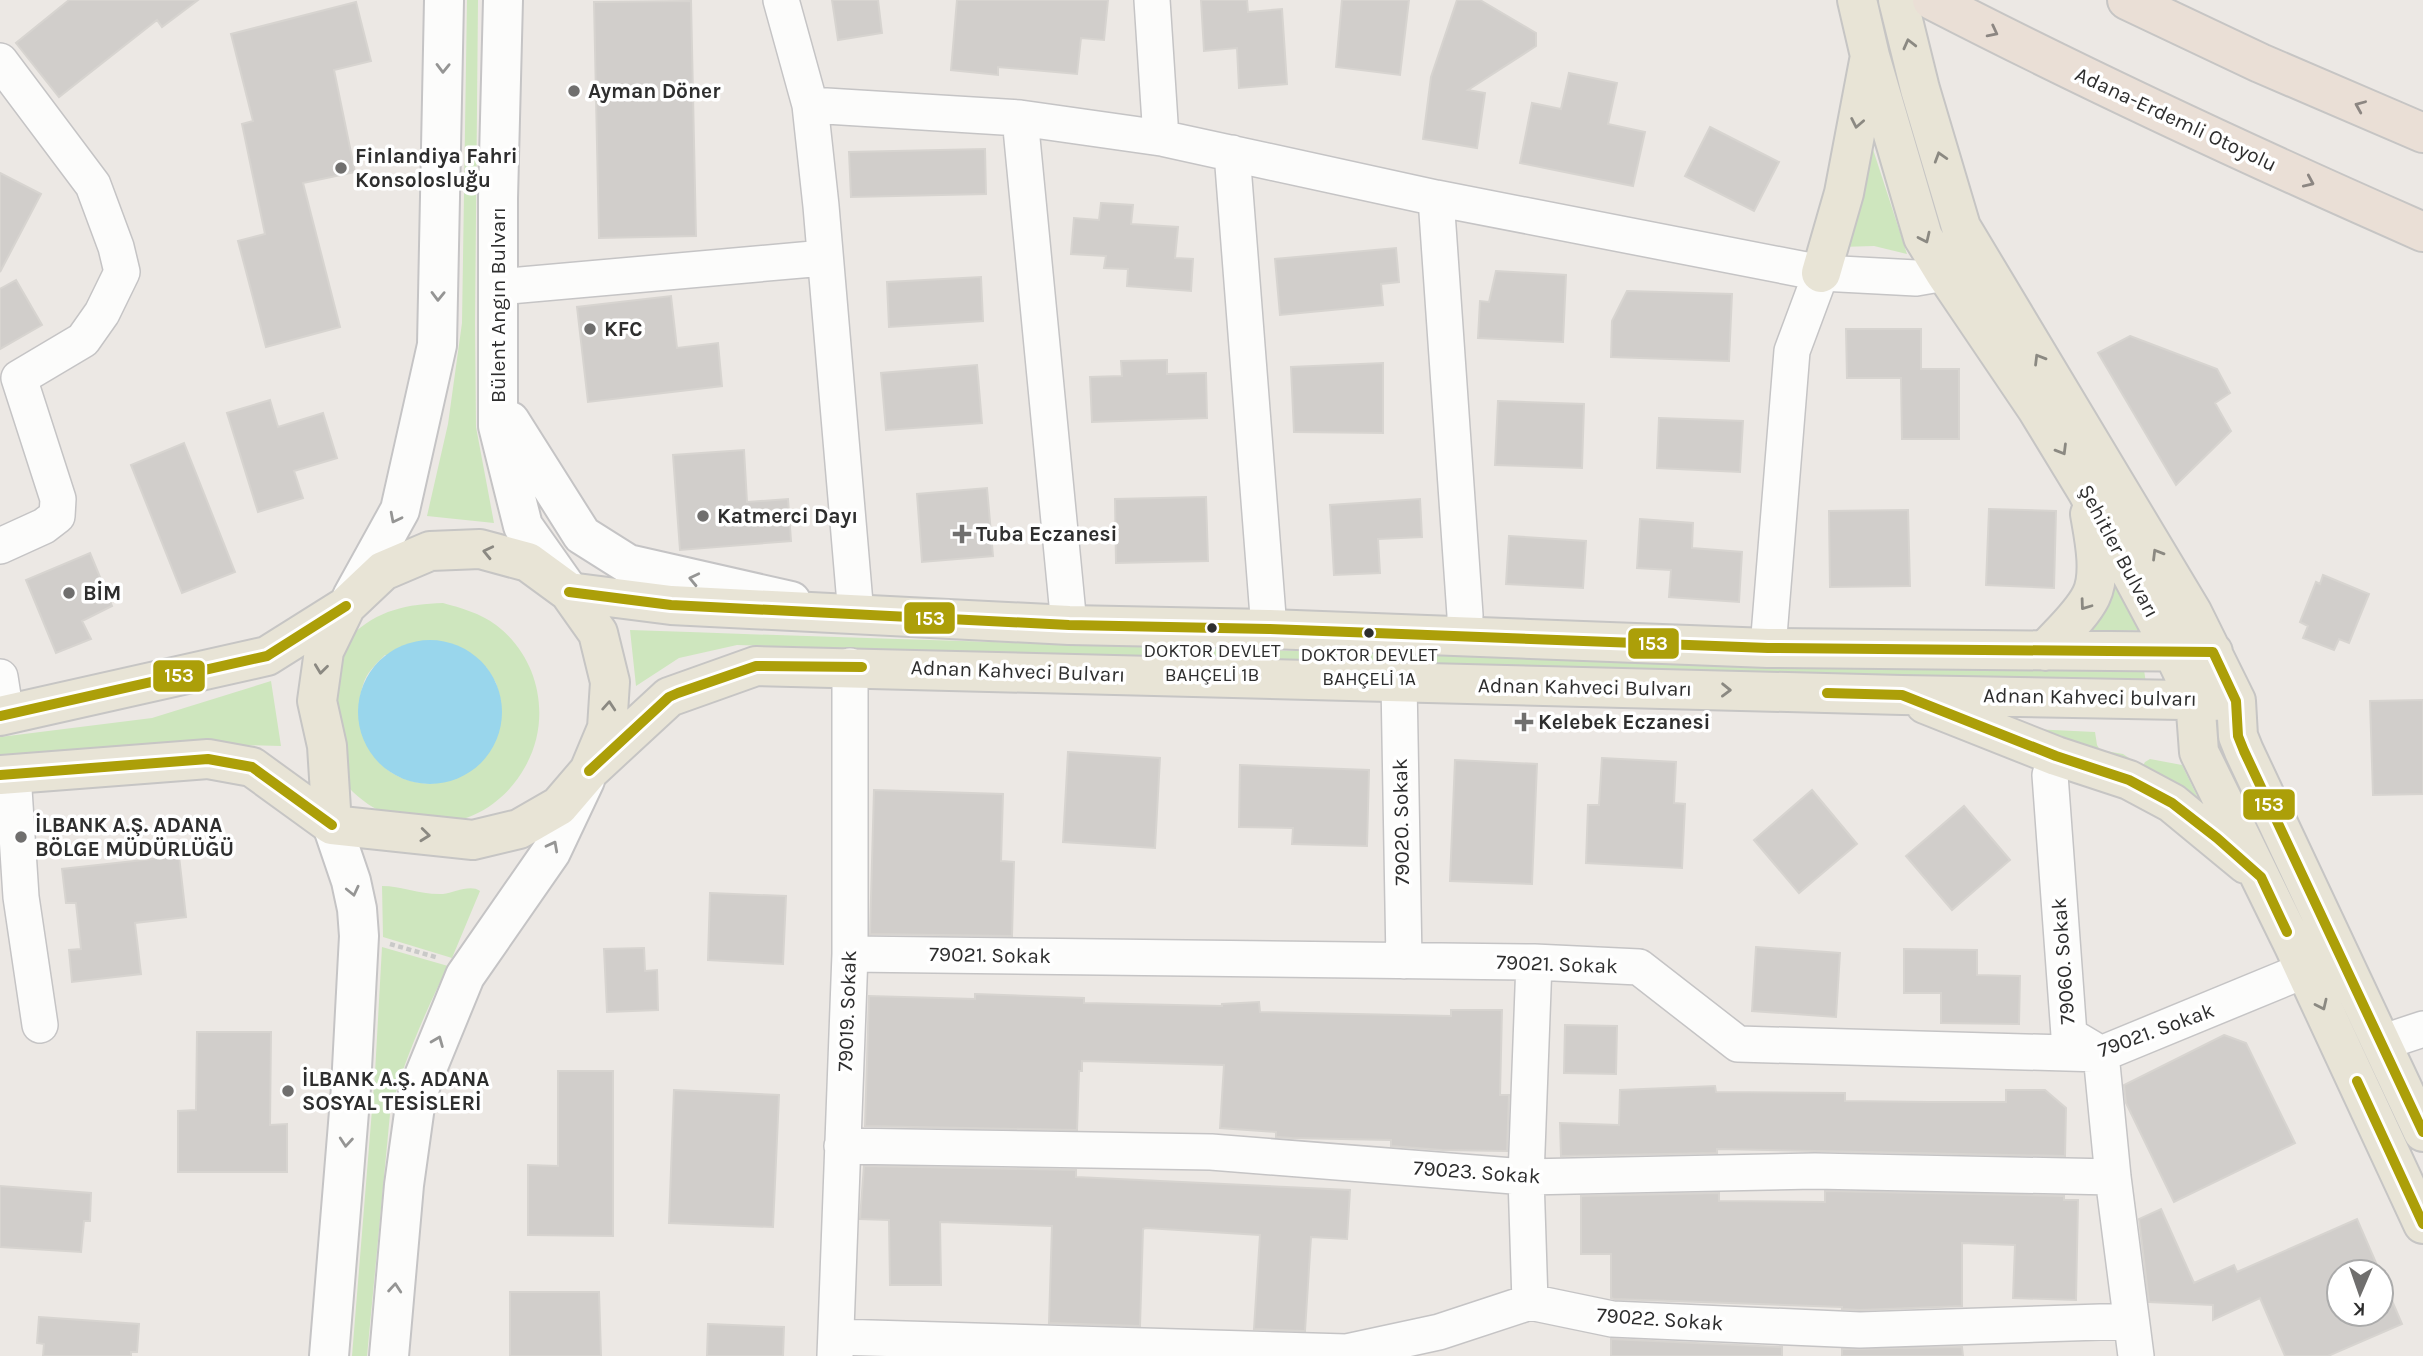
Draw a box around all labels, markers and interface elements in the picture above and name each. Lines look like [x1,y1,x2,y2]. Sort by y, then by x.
one-way arrow [1986,23,1998,37]
one-way arrow [1903,38,1917,50]
street label: Adana-Erdemli Otoyolu [2071,62,2281,176]
one-way arrow [435,63,450,74]
place label: Ayman Döner [588,79,721,103]
marker: Ayman Döner [566,83,582,99]
one-way arrow [2355,100,2367,114]
one-way arrow [1851,117,1866,129]
place label: Finlandiya Fahri Konsolosluğu [355,144,518,192]
one-way arrow [1933,151,1948,163]
marker: Finlandiya Fahri Konsolosluğu [333,160,349,176]
one-way arrow [2302,174,2314,188]
street label: Bülent Angın Bulvarı [486,207,510,403]
one-way arrow [1917,231,1931,243]
one-way arrow [431,290,446,301]
place label: KFC [604,317,643,341]
marker: KFC [582,321,598,337]
one-way arrow [2035,354,2048,367]
one-way arrow [2054,442,2067,455]
street label: Şehitler Bulvarı [2074,480,2164,622]
place label: Katmerci Dayı [717,504,858,528]
marker: Katmerci Dayı [695,508,711,524]
one-way arrow [390,511,404,523]
place label: Tuba Eczanesi [976,522,1117,546]
marker: Tuba Eczanesi [954,526,970,542]
one-way arrow [482,545,494,560]
one-way arrow [2152,549,2165,562]
one-way arrow [688,573,700,587]
place label: BİM [83,580,121,605]
marker: BİM [61,585,77,601]
one-way arrow [2081,597,2093,610]
line badge: 153 [903,601,956,635]
text: 153 [915,608,945,630]
marker: DOKTOR DEVLET BAHÇELİ 1B [1205,621,1219,635]
marker: DOKTOR DEVLET BAHÇELİ 1A [1362,626,1376,640]
line badge: 153 [1627,627,1680,660]
text: 153 [1638,633,1668,655]
place label: DOKTOR DEVLET BAHÇELİ 1B [1143,640,1281,686]
place label: DOKTOR DEVLET BAHÇELİ 1A [1300,644,1438,690]
street label: Adnan Kahveci Bulvarı [910,655,1126,687]
line badge: 153 [152,659,206,693]
one-way arrow [314,663,329,675]
text: 153 [164,665,194,687]
street label: Adnan Kahveci Bulvarı [1478,673,1692,701]
one-way arrow [1721,683,1732,698]
street label: Adnan Kahveci bulvarı [1983,683,2197,711]
one-way arrow [601,700,616,711]
place label: Kelebek Eczanesi [1538,710,1710,734]
marker: Kelebek Eczanesi [1516,714,1532,730]
street label: 79020. Sokak [1388,758,1414,886]
line badge: 153 [2242,788,2296,821]
text: 153 [2254,794,2284,816]
place label: İLBANK A.Ş. ADANA BÖLGE MÜDÜRLÜĞÜ [35,812,234,861]
one-way arrow [419,828,430,843]
marker: İLBANK A.Ş. ADANA BÖLGE MÜDÜRLÜĞÜ [13,829,29,845]
one-way arrow [545,841,558,853]
one-way arrow [344,884,359,896]
street label: 79060. Sokak [2047,897,2079,1025]
street label: 79021. Sokak [929,942,1051,968]
street label: 79019. Sokak [833,950,861,1072]
street label: 79021. Sokak [1496,950,1618,978]
street label: 79021. Sokak [2095,998,2217,1062]
one-way arrow [2314,998,2328,1010]
one-way arrow [430,1036,444,1048]
place label: İLBANK A.Ş. ADANA SOSYAL TESİSLERİ [302,1066,489,1115]
marker: İLBANK A.Ş. ADANA SOSYAL TESİSLERİ [280,1083,296,1099]
one-way arrow [339,1136,354,1147]
street label: 79023. Sokak [1413,1156,1541,1188]
north arrow [2325,1258,2395,1328]
one-way arrow [387,1282,402,1293]
text: K [2352,1298,2366,1320]
street label: 79022. Sokak [1596,1303,1724,1335]

